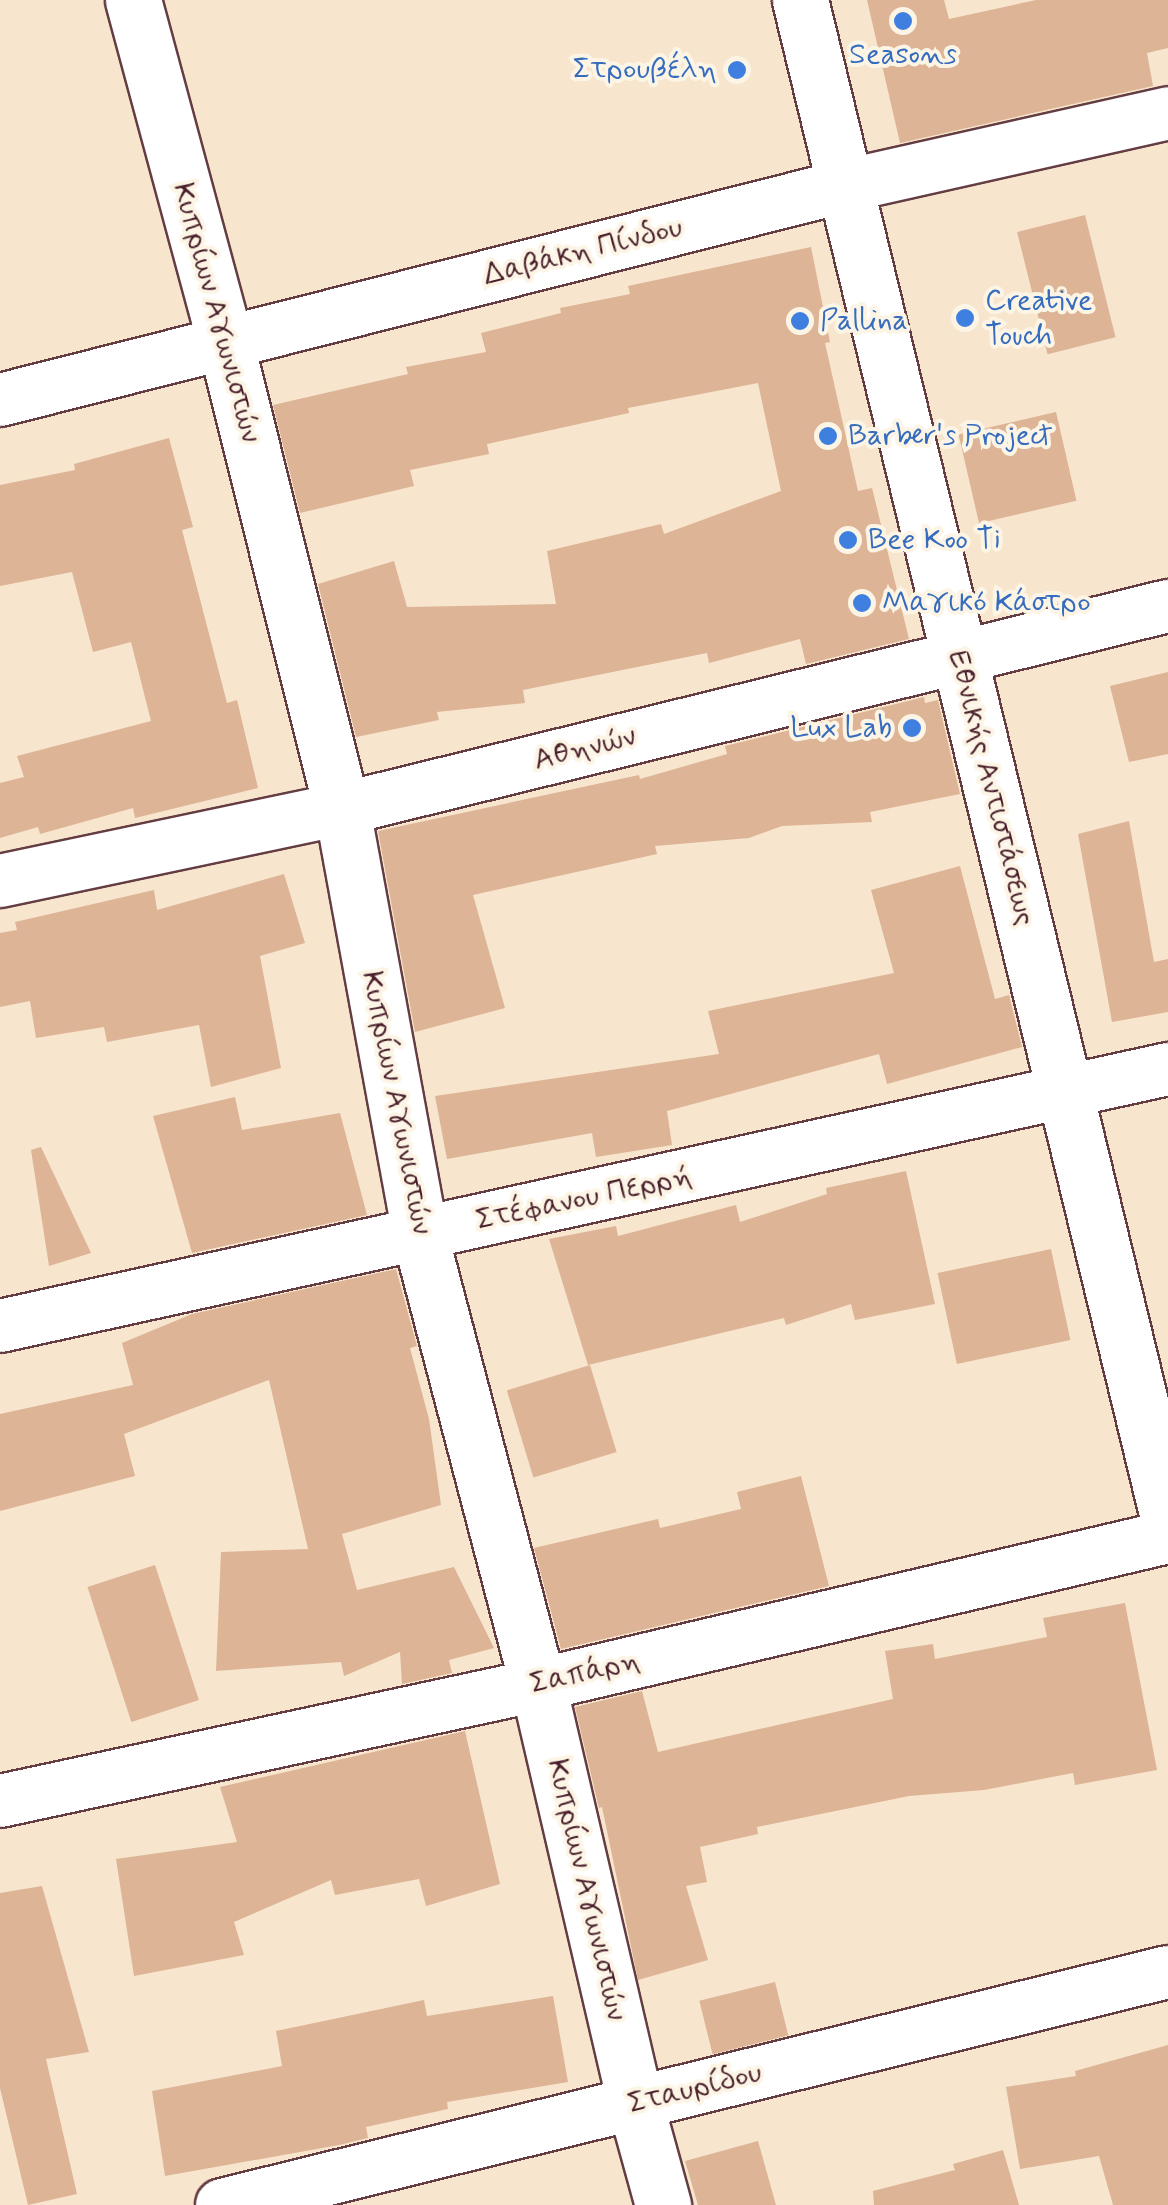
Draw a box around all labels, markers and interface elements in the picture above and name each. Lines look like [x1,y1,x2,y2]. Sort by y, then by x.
marker: Seasons [892,10,914,32]
place label: Seasons [849,37,957,73]
place label: Στρουβέλη [573,52,717,88]
marker: Στρουβέλη [726,59,748,81]
street label: Κυπρίων Αγωνιστών [164,179,268,447]
street label: Δαβάκη Πίνδου [480,210,686,294]
place label: Creative Touch [985,283,1093,354]
place label: Pallina [820,303,908,339]
marker: Creative Touch [954,307,976,329]
marker: Pallina [789,310,811,332]
place label: Barber's Project [848,418,1053,454]
marker: Barber's Project [817,425,839,447]
place label: Bee Koo Ti [868,522,998,558]
marker: Bee Koo Ti [837,529,859,551]
place label: Μαγικό Κάστρο [882,585,1091,621]
marker: Μαγικό Κάστρο [851,592,873,614]
street label: Εθνικής Αντιστάσεως [939,647,1043,929]
place label: Lux Lab [786,710,892,746]
marker: Lux Lab [901,717,923,739]
street label: Αθηνών [530,719,640,779]
street label: Κυπρίων Αγωνιστών [353,968,439,1238]
street label: Στέφανου Περρή [473,1159,695,1239]
street label: Σαπάρη [527,1643,643,1703]
street label: Κυπρίων Αγωνιστών [538,1756,634,2024]
street label: Σταυρίδου [624,2055,766,2123]

